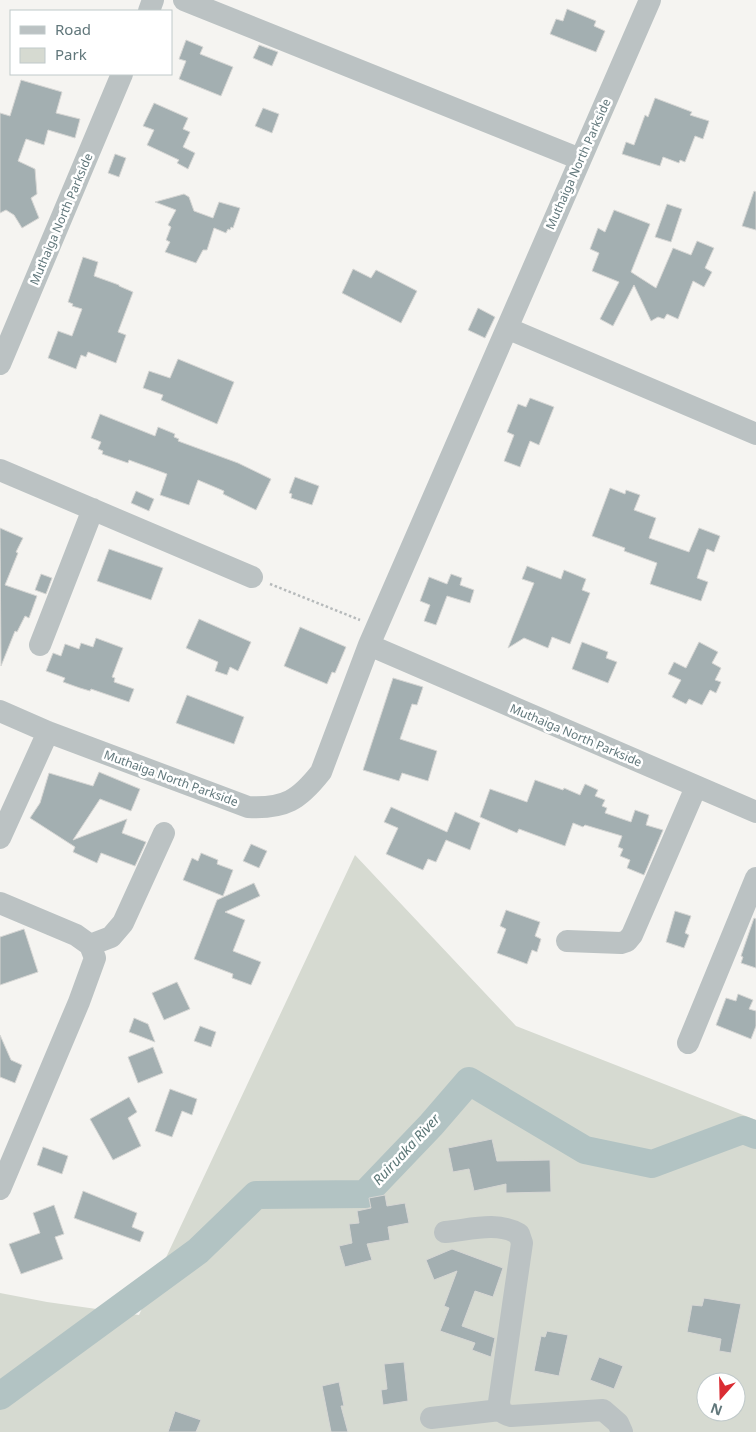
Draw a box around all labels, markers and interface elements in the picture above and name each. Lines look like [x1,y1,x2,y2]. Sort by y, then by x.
legend [10,10,172,75]
text: Road [55,19,91,39]
text: Park [55,44,87,64]
street label: Muthaiga North Parkside [541,96,615,232]
street label: Muthaiga North Parkside [25,150,97,288]
street label: Muthaiga North Parkside [507,699,645,771]
street label: Muthaiga North Parkside [102,746,241,810]
water label: Ruiruaka River [368,1109,444,1189]
north arrow [696,1372,746,1422]
text: N [708,1399,725,1421]

